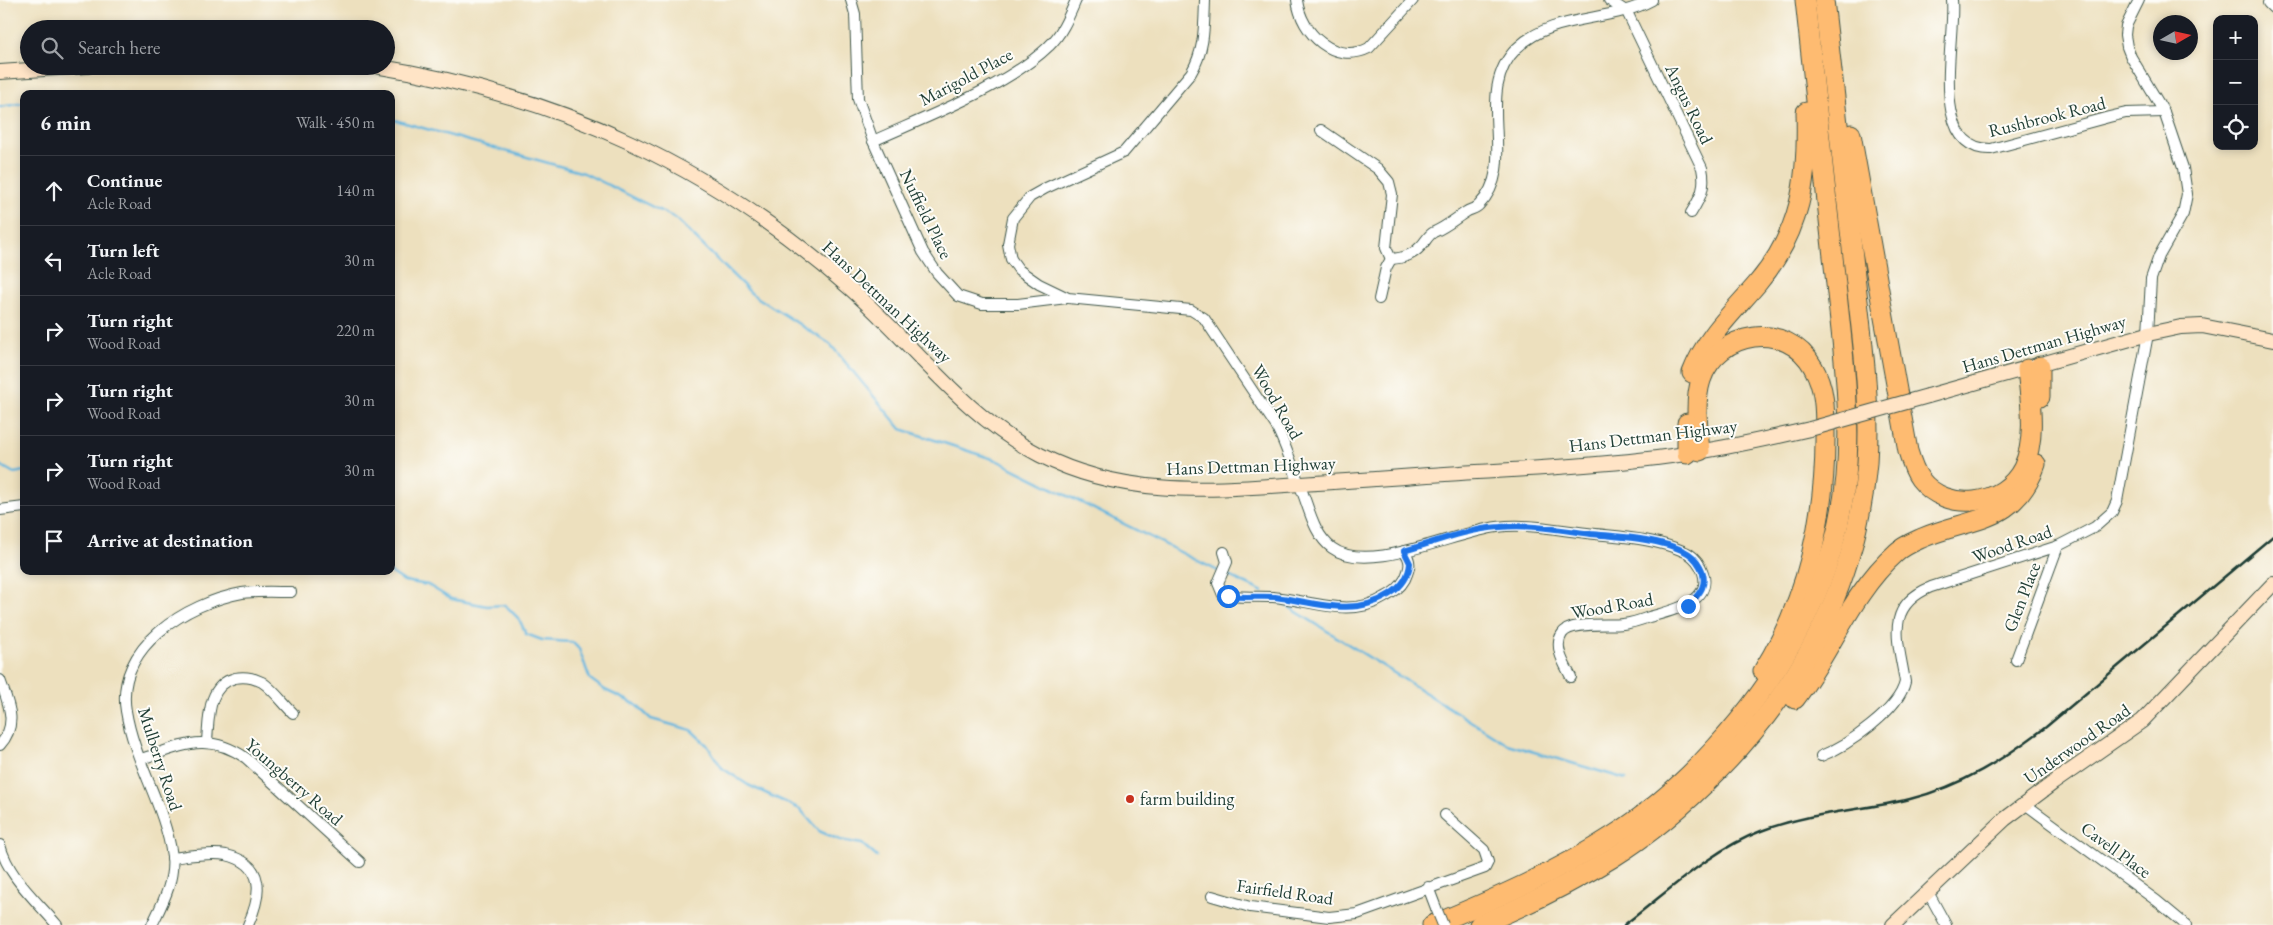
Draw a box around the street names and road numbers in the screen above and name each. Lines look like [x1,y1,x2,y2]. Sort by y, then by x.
street label: Marigold Place [915,42,1016,111]
street label: Angus Road [1660,59,1719,148]
street label: Rushbrook Road [1986,91,2109,142]
street label: Nuffield Place [895,165,958,262]
street label: Hans Dettman Highway [818,235,957,368]
street label: Hans Dettman Highway [1959,309,2129,378]
street label: Wood Road [1247,360,1309,444]
street label: Hans Dettman Highway [1567,414,1739,457]
street label: Hans Dettman Highway [1166,451,1336,480]
street label: Wood Road [1969,519,2056,568]
street label: Glen Place [1998,559,2045,635]
street label: Wood Road [1569,587,1656,624]
street label: Underwood Road [2019,698,2135,789]
street label: Mulberry Road [133,704,188,814]
street label: Youngberry Road [241,733,349,831]
street label: Cavell Place [2076,816,2156,883]
street label: Fairfield Road [1235,873,1336,910]

